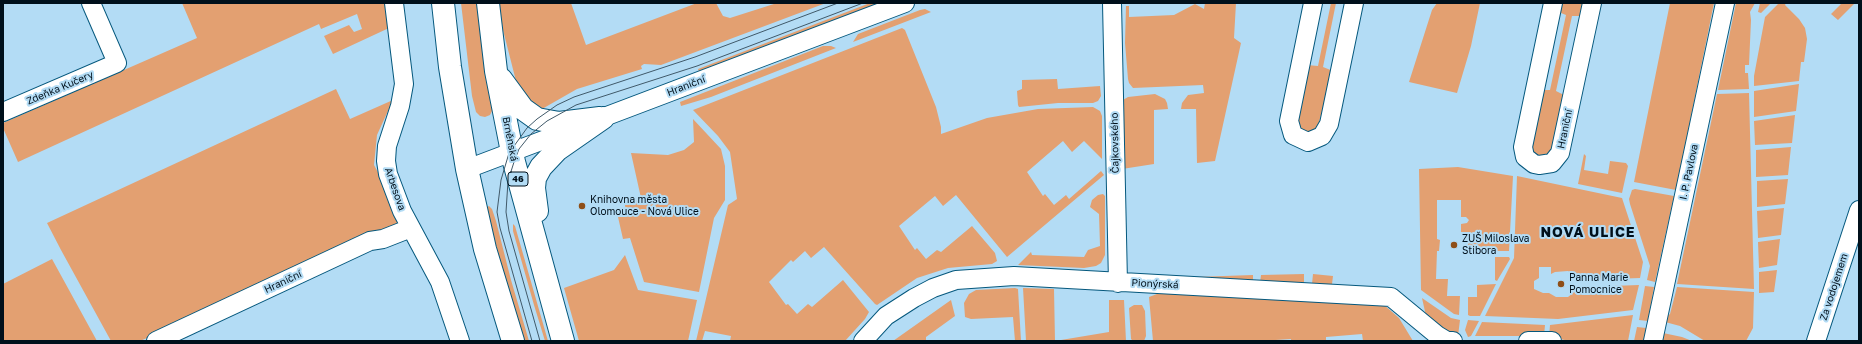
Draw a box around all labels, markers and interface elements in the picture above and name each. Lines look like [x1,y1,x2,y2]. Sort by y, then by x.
street label: Zdeňka Kučery [25,69,95,107]
street label: Hraniční [665,73,707,99]
street label: Hraniční [1555,108,1575,150]
street label: Čajkovského [1108,113,1122,173]
street label: Brněnská [500,116,520,162]
street label: I. P. Pavlova [1677,143,1701,201]
street label: Arbesova [382,166,408,212]
road number: 46 [508,172,528,186]
place label: Knihovna města Olomouce - Nová Ulice [590,194,699,218]
marker: Knihovna města Olomouce - Nová Ulice [577,201,587,211]
district label: NOVÁ ULICE [1540,225,1636,241]
place label: ZUŠ Miloslava Stibora [1462,233,1529,256]
marker: ZUŠ Miloslava Stibora [1449,240,1459,250]
street label: Za vodojemem [1818,252,1850,322]
street label: Hraniční [262,268,304,296]
place label: Panna Marie Pomocnice [1569,272,1628,296]
street label: Pionýrská [1131,277,1179,291]
marker: Panna Marie Pomocnice [1556,279,1566,289]

